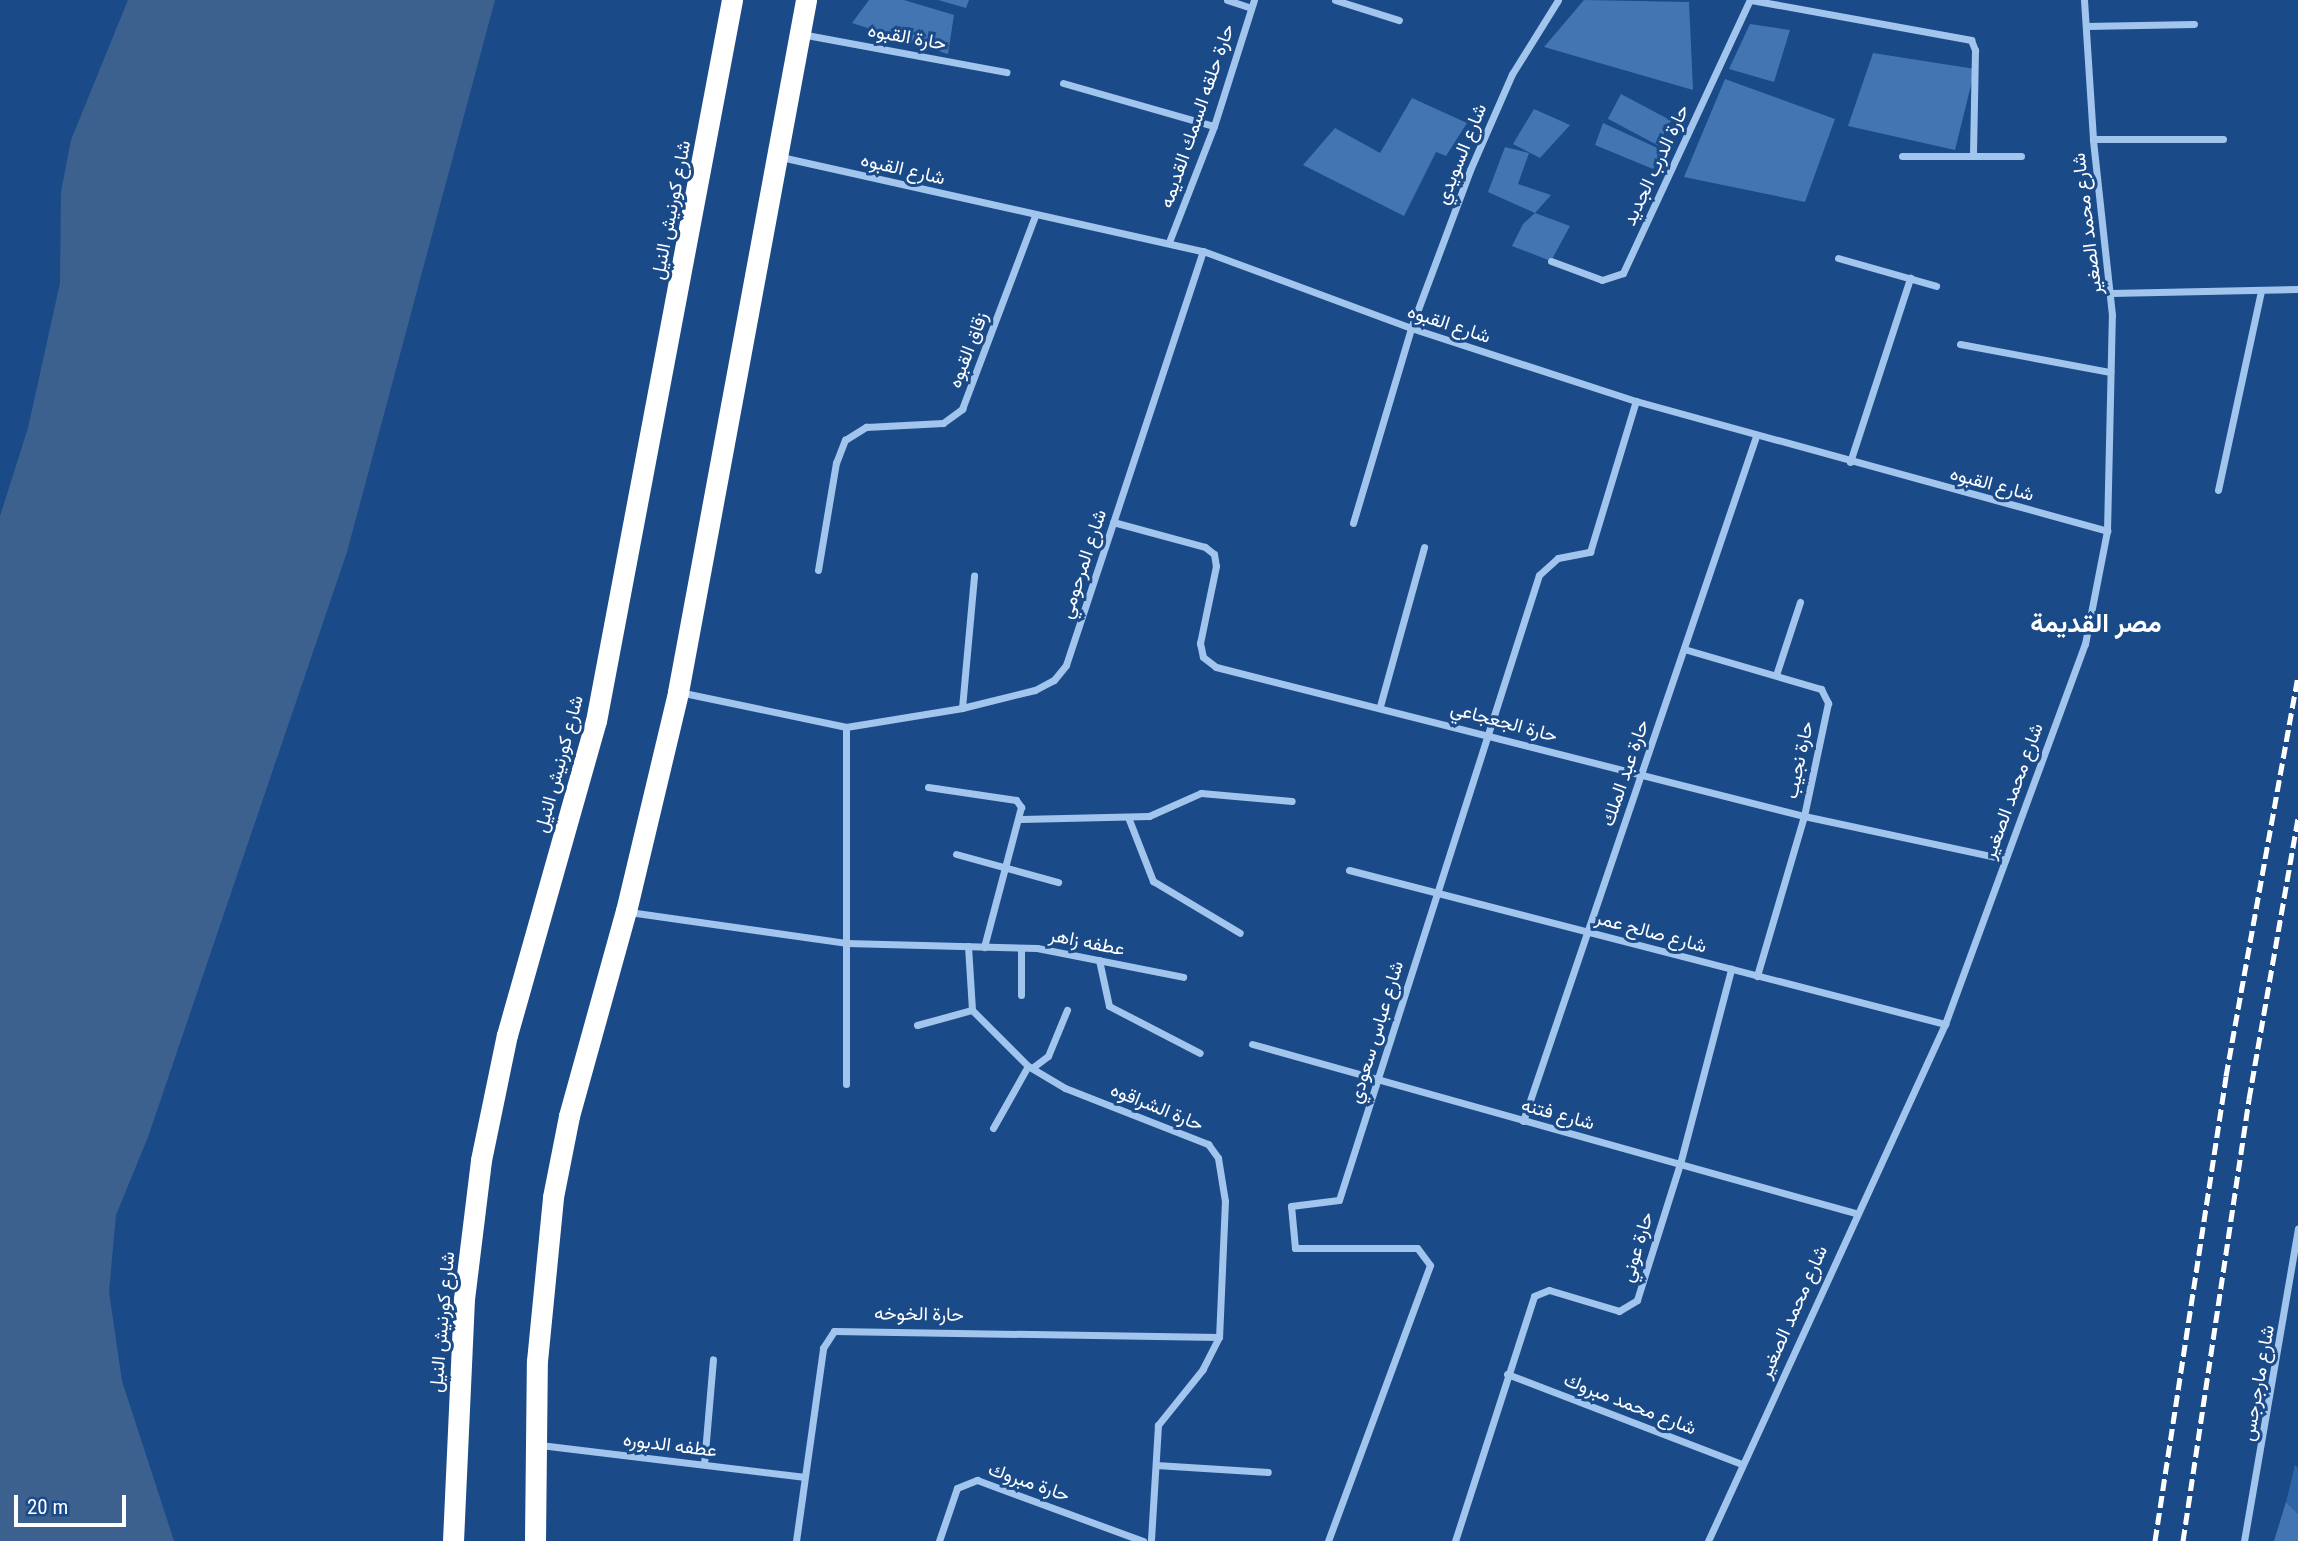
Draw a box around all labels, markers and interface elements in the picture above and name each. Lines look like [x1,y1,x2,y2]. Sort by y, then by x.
street label: حارة القبوه [866,19,948,55]
street label: حارة حلقه السمك القديمه [1155,21,1239,211]
street label: شارع السويدي [1431,100,1491,208]
street label: حارة الدرب الجديد [1618,101,1694,229]
street label: شارع كورنيش النيل [646,138,696,282]
street label: شارع القبوه [859,148,947,190]
street label: شارع محمد الصغير [2067,152,2107,296]
street label: شارع القبوه [1405,300,1493,348]
street label: زقاق القبوه [943,309,993,391]
street label: شارع القبوه [1948,462,2036,506]
street label: شارع المرحومي [1055,507,1111,621]
district label: مصر القديمة [2030,608,2162,640]
street label: شارع كورنيش النيل [530,693,588,835]
street label: حارة الجعجاعي [1448,697,1560,747]
street label: حارة عبد الملك [1596,717,1654,829]
street label: حارة نجيب [1780,719,1818,801]
street label: شارع محمد الصغير [1978,720,2048,862]
street label: شارع صالح عمر [1593,906,1709,958]
street label: عطفه زاهر [1047,924,1127,960]
street label: شارع عباس سعودي [1344,958,1408,1106]
street label: حارة الشراقوه [1107,1078,1207,1136]
street label: شارع فتنه [1519,1093,1597,1135]
street label: حارة عوني [1616,1209,1658,1285]
street label: شارع محمد الصغير [1754,1242,1832,1382]
street label: شارع كورنيش النيل [424,1251,460,1393]
street label: حارة الخوخه [874,1302,964,1326]
street label: شارع مارجرجس [2237,1323,2279,1443]
street label: شارع محمد مبروك [1561,1368,1699,1440]
street label: عطفه الدبوره [622,1428,718,1462]
street label: حارة مبروك [985,1457,1073,1507]
scale bar [18,1482,130,1526]
text: 20 m [27,1495,68,1519]

